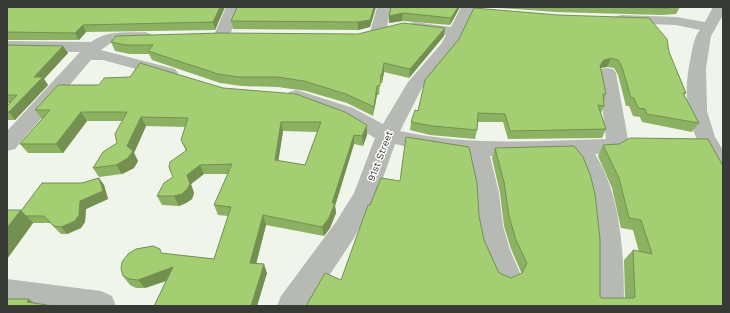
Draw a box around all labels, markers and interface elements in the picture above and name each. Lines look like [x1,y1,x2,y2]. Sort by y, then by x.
street label: 91st Street [365,129,395,183]

